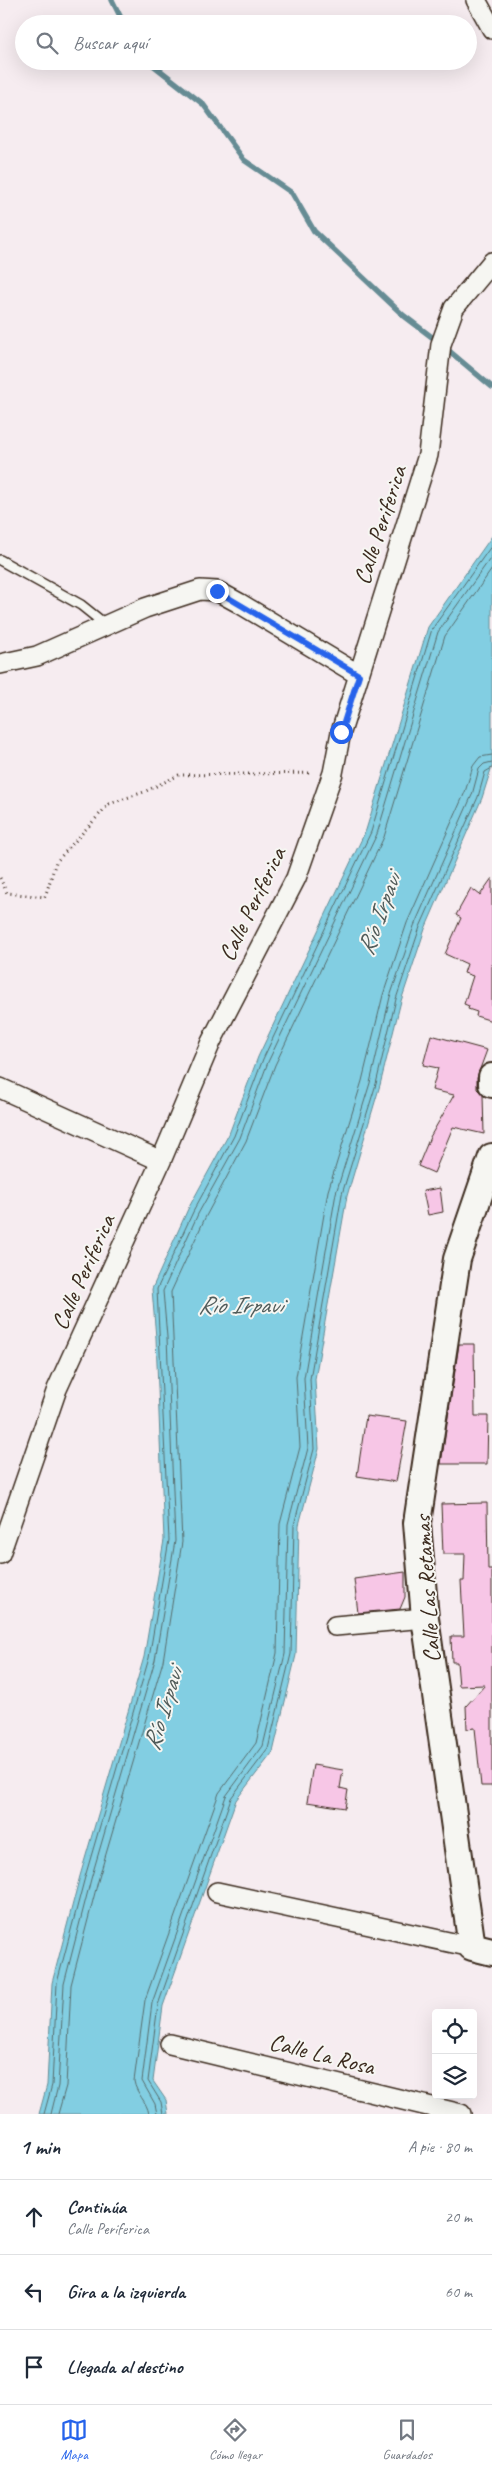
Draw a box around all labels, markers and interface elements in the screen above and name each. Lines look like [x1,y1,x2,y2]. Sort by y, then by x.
search box [15,15,477,70]
icon: search [33,29,61,57]
text: Buscar aquí [73,31,147,55]
street label: Calle Periferica [347,460,414,588]
route end [206,580,229,603]
route start [330,721,353,744]
street label: Calle Periferica [212,841,293,966]
water label: Río Irpavi [350,863,411,959]
street label: Calle Periferica [44,1208,122,1334]
water label: Río Irpavi [198,1289,288,1321]
street label: Calle Las Retamas [407,1513,447,1664]
water label: Río Irpavi [135,1658,192,1754]
map controls [432,2009,477,2099]
button: locate [432,2009,477,2054]
street label: Calle La Rosa [266,2026,379,2082]
button: layers [432,2054,477,2099]
text: 1 min [20,2134,60,2160]
text: A pie · 80 m [408,2137,472,2157]
text: Continúa [67,2195,126,2219]
icon: ahead [20,2203,48,2231]
text: 20 m [445,2207,472,2227]
text: Calle Periferica [67,2219,149,2239]
icon: left [20,2278,48,2306]
text: Gira a la izquierda [67,2280,185,2304]
text: 60 m [445,2282,472,2302]
icon: arrive [20,2353,48,2381]
text: Llegada al destino [67,2355,183,2379]
tab: Mapa [60,2416,88,2463]
tab: Cómo llegar [209,2416,262,2463]
tab: Guardados [383,2416,432,2463]

